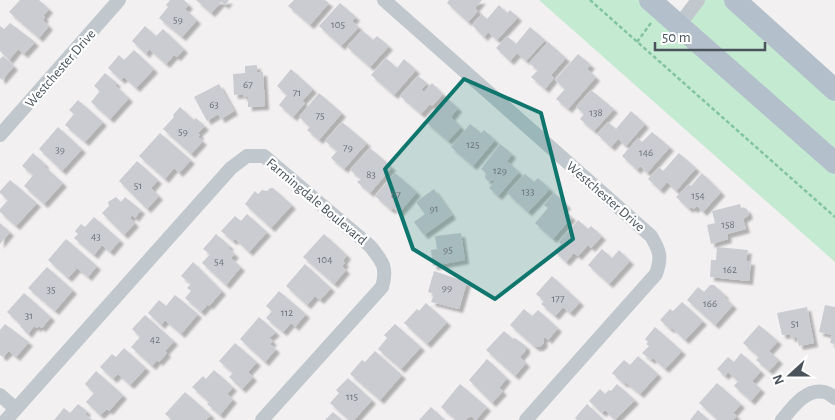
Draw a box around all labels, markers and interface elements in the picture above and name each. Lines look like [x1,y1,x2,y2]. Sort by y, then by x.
house number: 59 [173,14,183,25]
house number: 105 [331,19,345,30]
scale bar [655,20,765,52]
street label: Westchester Drive [23,27,98,111]
text: 50 m [662,30,691,45]
house number: 67 [243,79,253,90]
house number: 71 [293,87,301,98]
house number: 63 [209,99,219,110]
house number: 138 [589,107,603,118]
house number: 75 [315,110,325,121]
house number: 59 [178,126,188,137]
house number: 125 [466,139,480,150]
house number: 79 [343,142,353,153]
house number: 39 [55,144,65,155]
house number: 146 [639,147,653,158]
street label: Farmingdale Boulevard [264,156,369,248]
street label: Westchester Drive [563,159,647,234]
house number: 129 [493,165,507,176]
house number: 83 [366,169,376,180]
house number: 51 [134,180,142,191]
house number: 133 [522,186,535,197]
house number: 87 [391,189,401,200]
house number: 154 [691,190,705,201]
house number: 91 [430,203,438,214]
house number: 158 [721,219,735,230]
house number: 43 [91,231,101,242]
house number: 95 [443,244,453,255]
house number: 104 [318,254,332,265]
house number: 54 [214,256,224,267]
house number: 162 [723,264,737,275]
house number: 99 [442,282,452,293]
house number: 35 [46,284,56,295]
house number: 177 [552,293,565,304]
house number: 166 [703,298,717,309]
house number: 112 [281,307,293,318]
house number: 31 [25,310,33,321]
house number: 51 [791,318,799,329]
house number: 42 [150,334,160,345]
north arrow [765,350,815,400]
text: N [771,372,787,386]
house number: 115 [346,391,358,402]

